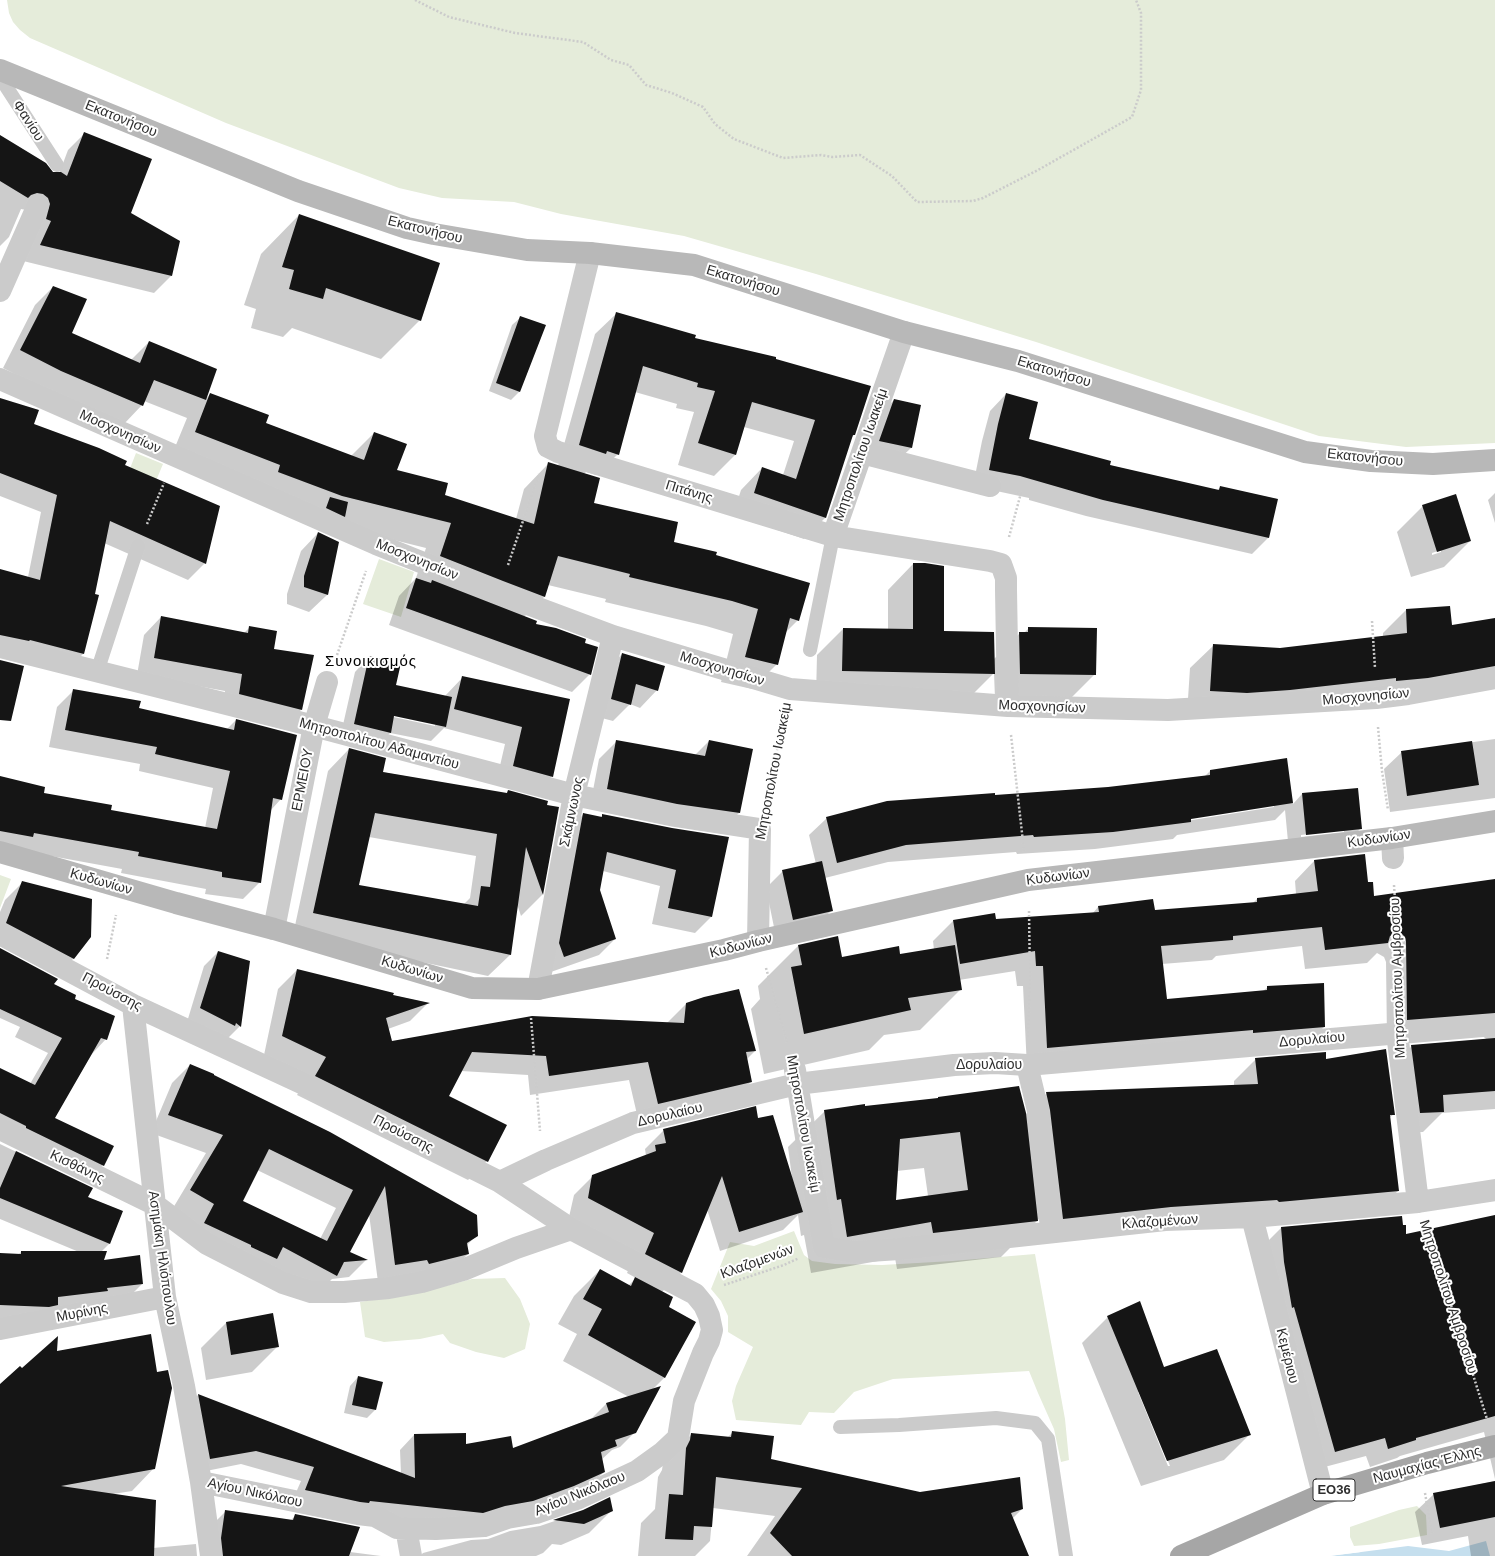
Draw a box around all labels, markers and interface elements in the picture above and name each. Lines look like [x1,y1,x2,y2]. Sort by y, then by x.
street label: Εκατονήσου [83,97,159,141]
street label: Φανίου [9,98,47,144]
street label: Εκατονήσου [386,213,464,247]
street label: Εκατονήσου [704,262,782,300]
street label: Εκατονήσου [1015,353,1093,391]
street label: Μητροπολίτου Ιωακείμ [830,386,892,524]
street label: Μοσχονησίων [77,407,163,457]
street label: Εκατονήσου [1326,446,1404,470]
street label: Πιτάνης [664,477,714,507]
street label: Μοσχονησίων [373,536,461,584]
street label: Μοσχονησίων [678,648,766,690]
district label: Συνοικισμός [325,653,417,671]
street label: Μοσχονησίων [1322,685,1410,709]
street label: Μοσχονησίων [998,697,1086,717]
street label: Μητροπολίτου Ιωακείμ [752,701,796,841]
street label: Μητροπολίτου Αδαμαντίου [297,715,461,773]
street label: ΕΡΜΕΙΟΥ [289,747,317,813]
street label: Σκάμνωνος [556,775,588,849]
street label: Κυδωνίων [1346,826,1412,852]
street label: Κυδωνίων [68,865,134,899]
street label: Κυδωνίων [1025,865,1091,889]
street label: Μητροπολίτου Αμβροσίου [1387,897,1409,1059]
street label: Κυδωνίων [708,930,774,962]
street label: Κυδωνίων [379,953,445,987]
street label: Προύσσης [79,969,145,1015]
street label: Δορυλαίου [1278,1029,1346,1051]
street label: Μητροπολίτου Ιωακείμ [783,1054,823,1194]
street label: Δορυλαίου [956,1057,1022,1073]
street label: Δορυλαίου [636,1099,704,1131]
street label: Προύσσης [370,1112,436,1156]
street label: Κισθάνης [47,1147,107,1187]
street label: Ασημάκη Ηλιόπουλου [144,1190,180,1326]
street label: Κλαζομένων [1121,1211,1199,1233]
street label: Μητροπολίτου Αμβροσίου [1415,1218,1481,1376]
street label: Κλαζομενών [718,1241,796,1283]
street label: Μυρίνης [55,1300,109,1326]
street label: Κεμέριου [1272,1327,1302,1385]
street label: Ναυμαχίας Έλλης [1371,1443,1483,1487]
street label: Αγίου Νικόλαου [532,1468,628,1520]
street label: Αγίου Νικόλαου [206,1475,304,1511]
road number: ΕΟ36 [1313,1479,1355,1501]

